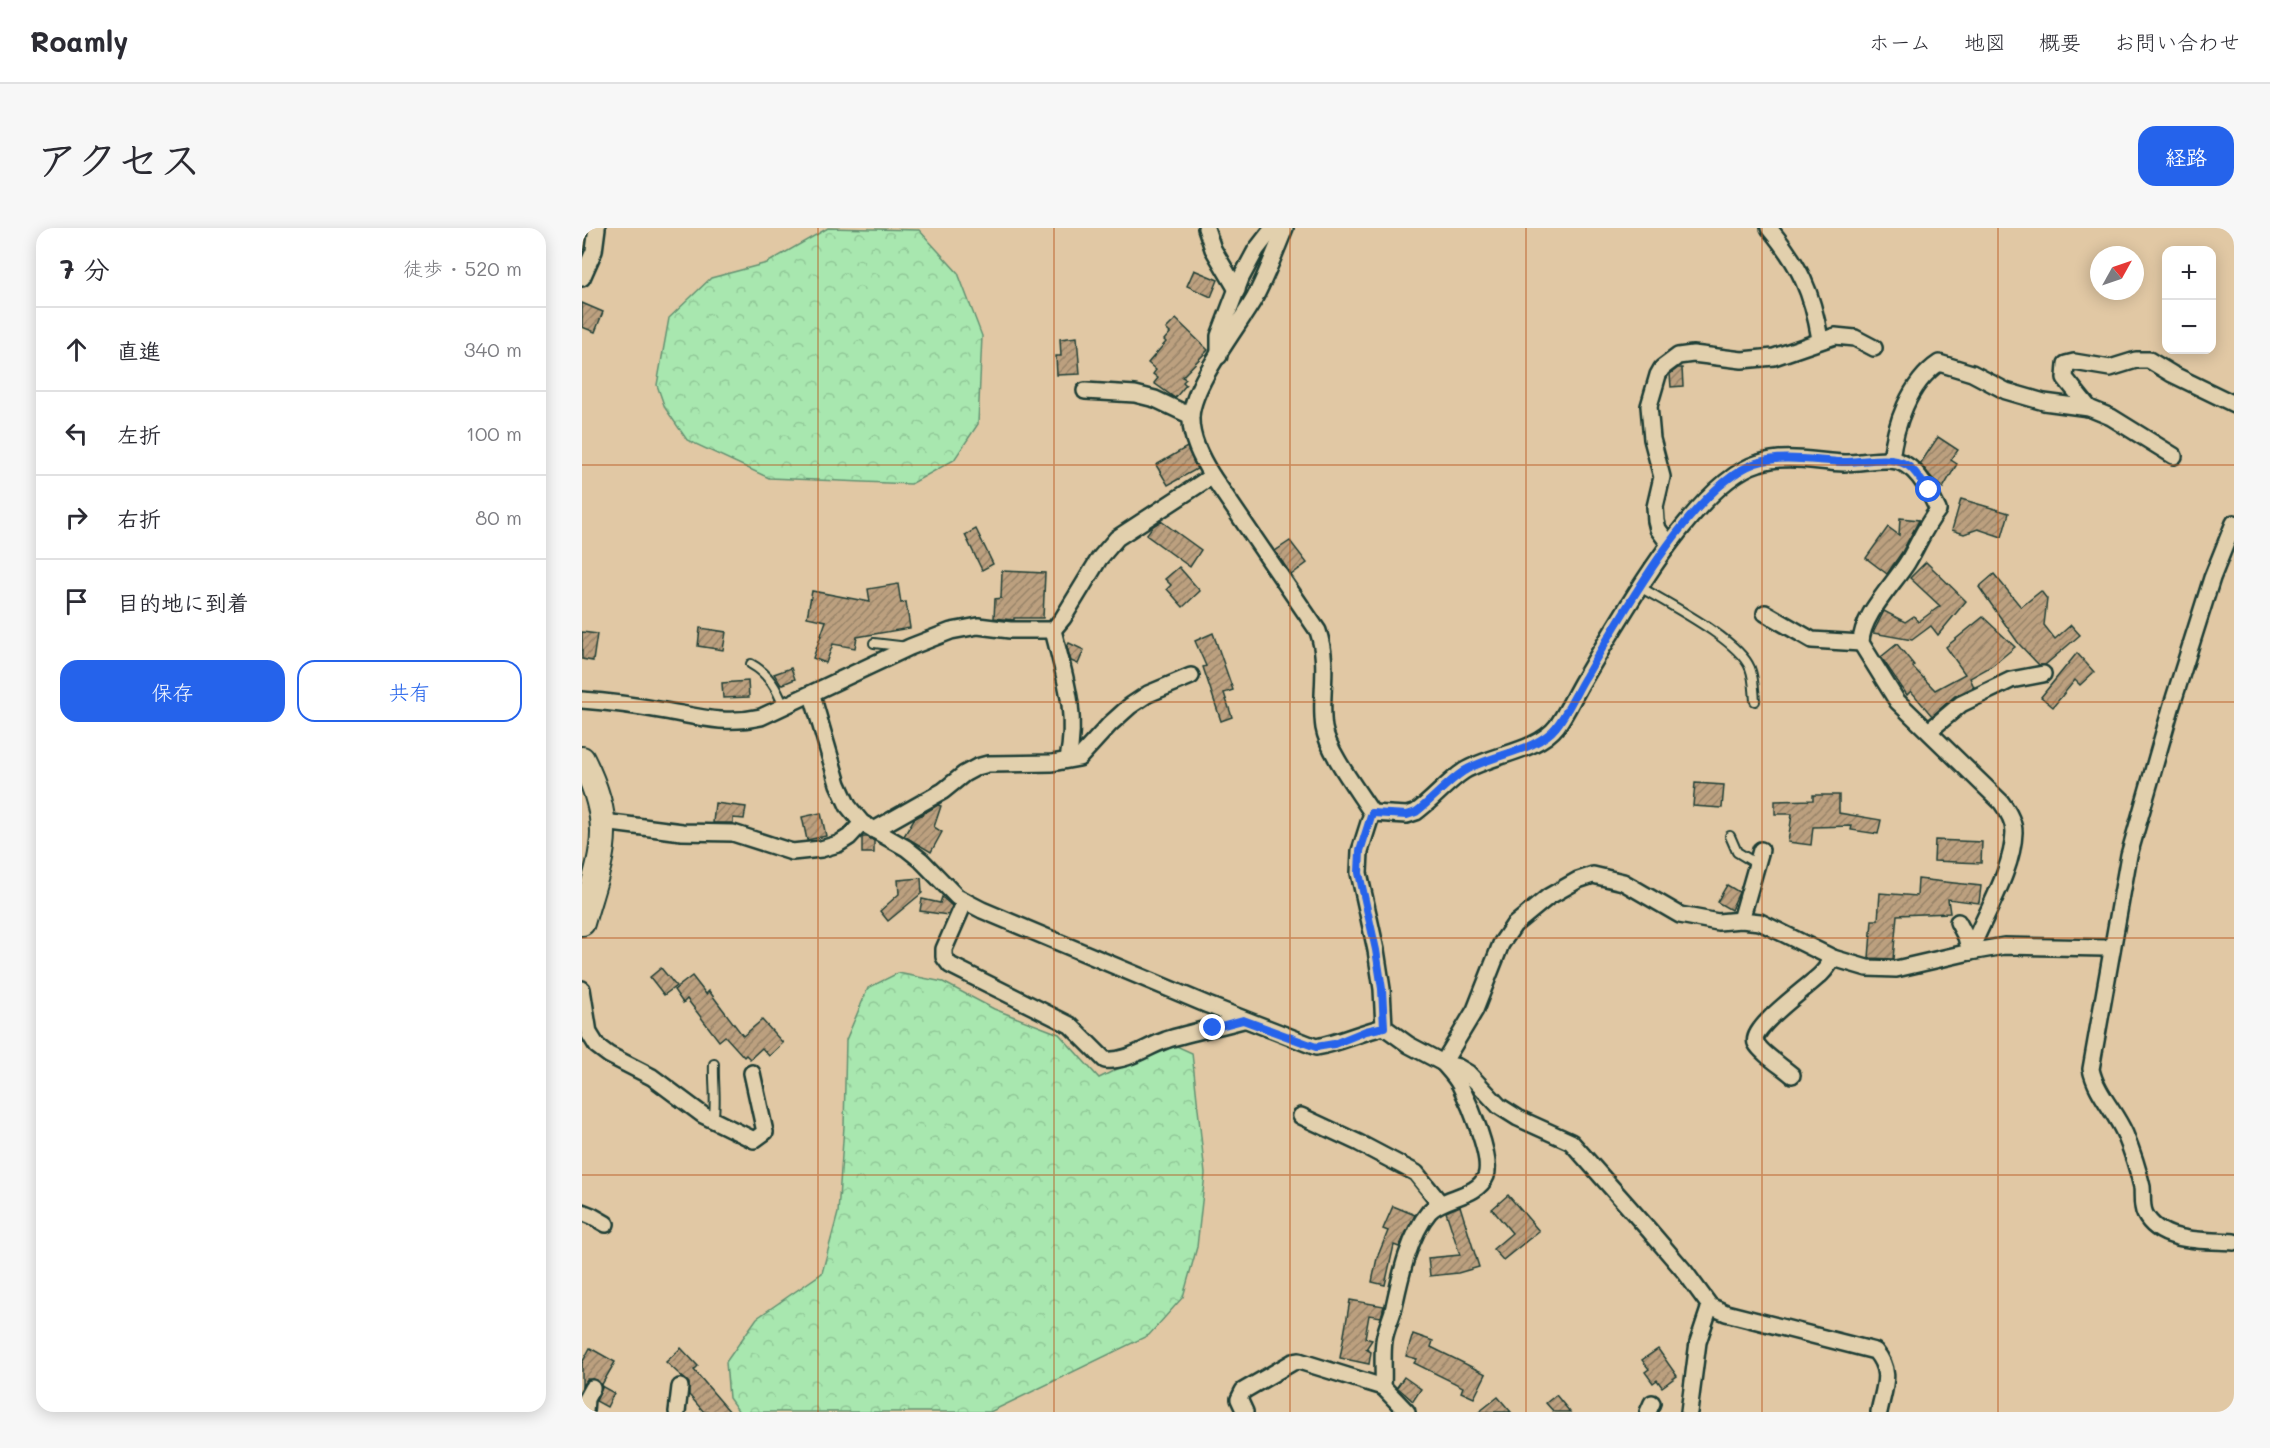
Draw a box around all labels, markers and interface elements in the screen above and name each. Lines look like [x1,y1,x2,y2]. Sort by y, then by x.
text: Roamly [30,23,129,59]
text: ホーム [1869,28,1931,55]
text: 地図 [1964,28,2006,55]
text: 概要 [2039,28,2081,55]
text: お問い合わせ [2114,28,2240,55]
button: 経路 [2138,126,2234,186]
text: アクセス [36,131,201,186]
north arrow [2090,246,2144,300]
map controls [2162,246,2216,354]
button: + [2162,246,2216,300]
text: 7 分 [60,252,110,286]
text: 徒歩 · 520 m [403,255,522,281]
button: − [2162,300,2216,354]
icon: ahead [60,333,93,366]
text: 直進 [117,336,161,365]
text: 340 m [464,336,522,362]
icon: left [60,417,93,450]
text: 左折 [117,420,161,449]
text: 100 m [466,420,522,446]
route start [1915,476,1941,502]
icon: right [60,501,93,534]
text: 右折 [117,504,161,533]
text: 80 m [475,504,522,530]
icon: arrive [60,585,93,618]
text: 目的地に到着 [117,588,249,617]
button: 保存 [60,660,285,722]
button: 共有 [297,660,522,722]
route end [1199,1014,1225,1040]

